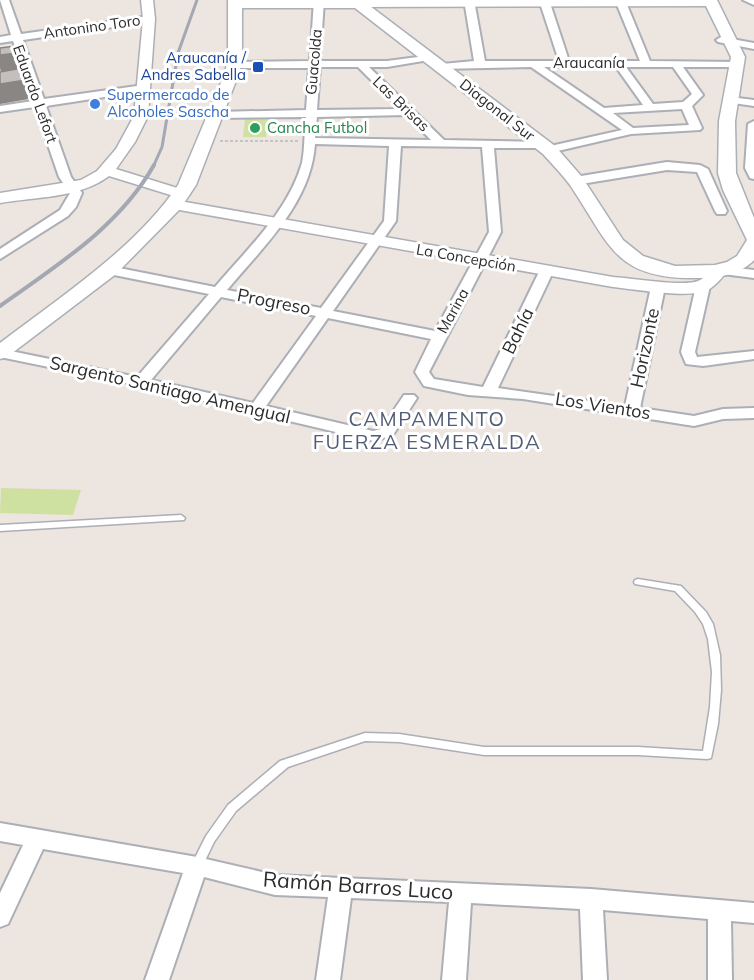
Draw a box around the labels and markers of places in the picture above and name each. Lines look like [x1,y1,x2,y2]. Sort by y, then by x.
place label: Araucanía / Andres Sabella [141,48,247,84]
marker: Araucanía / Andres Sabella [251,60,265,74]
place label: Supermercado de Alcoholes Sascha [107,85,229,121]
marker: Supermercado de Alcoholes Sascha [88,97,102,111]
place label: Cancha Futbol [267,118,367,137]
marker: Cancha Futbol [248,121,262,135]

